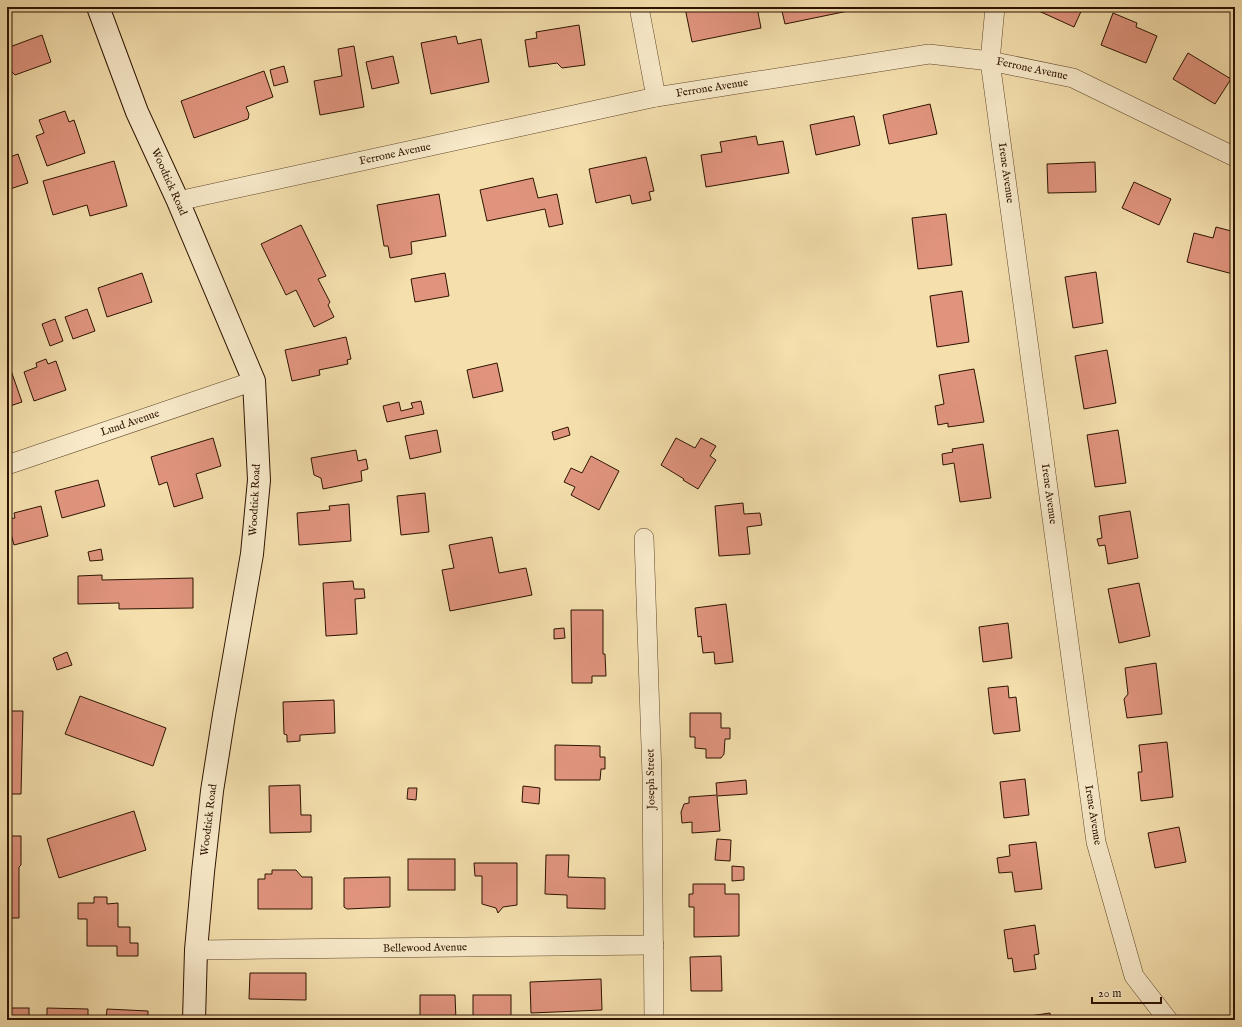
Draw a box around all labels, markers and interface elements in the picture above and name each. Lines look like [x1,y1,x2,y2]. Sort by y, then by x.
street label: Ferrone Avenue [995,55,1069,83]
street label: Ferrone Avenue [675,75,749,101]
street label: Ferrone Avenue [358,140,432,168]
street label: Irene Avenue [995,142,1017,204]
street label: Woodtick Road [148,146,190,218]
street label: Lund Avenue [99,406,161,440]
street label: Woodtick Road [246,463,264,536]
street label: Irene Avenue [1038,463,1060,525]
street label: Joseph Street [643,748,659,811]
street label: Woodtick Road [198,783,220,857]
street label: Irene Avenue [1081,784,1105,846]
street label: Bellewood Avenue [383,940,467,956]
scale bar [1092,979,1161,1005]
text: 20 m [1098,986,1121,1001]

